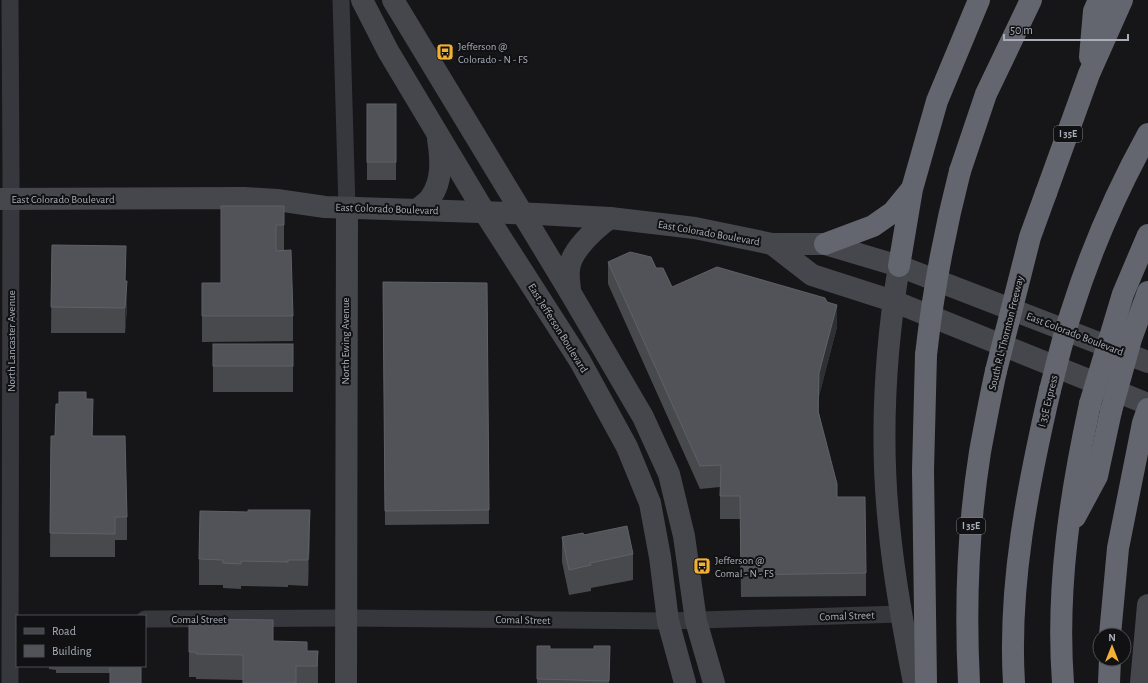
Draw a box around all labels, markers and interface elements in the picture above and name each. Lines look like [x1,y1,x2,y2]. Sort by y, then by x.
scale bar [1004,16,1128,42]
text: 50 m [1010,24,1033,36]
place label: Jefferson @ Colorado - N - FS [458,41,528,65]
bus stop icon: Jefferson @ Colorado - N - FS [435,42,455,62]
road number: I 35E [1054,126,1082,142]
street label: East Colorado Boulevard [11,194,115,205]
street label: East Colorado Boulevard [335,202,439,216]
street label: East Colorado Boulevard [657,219,761,247]
street label: South R L Thornton Freeway [986,274,1026,392]
street label: East Jefferson Boulevard [526,281,590,375]
street label: North Lancaster Avenue [6,290,17,392]
street label: North Ewing Avenue [340,297,351,385]
street label: East Colorado Boulevard [1025,310,1125,358]
street label: I 35E Express [1036,374,1060,428]
road number: I 35E [957,518,985,534]
place label: Jefferson @ Comal - N - FS [715,555,774,579]
bus stop icon: Jefferson @ Comal - N - FS [692,556,712,576]
street label: Comal Street [819,610,875,622]
street label: Comal Street [171,614,227,625]
street label: Comal Street [495,614,551,626]
legend [16,615,146,667]
text: Road [52,625,76,637]
north arrow [1092,627,1132,667]
text: N [1108,632,1116,643]
text: Building [52,645,92,657]

